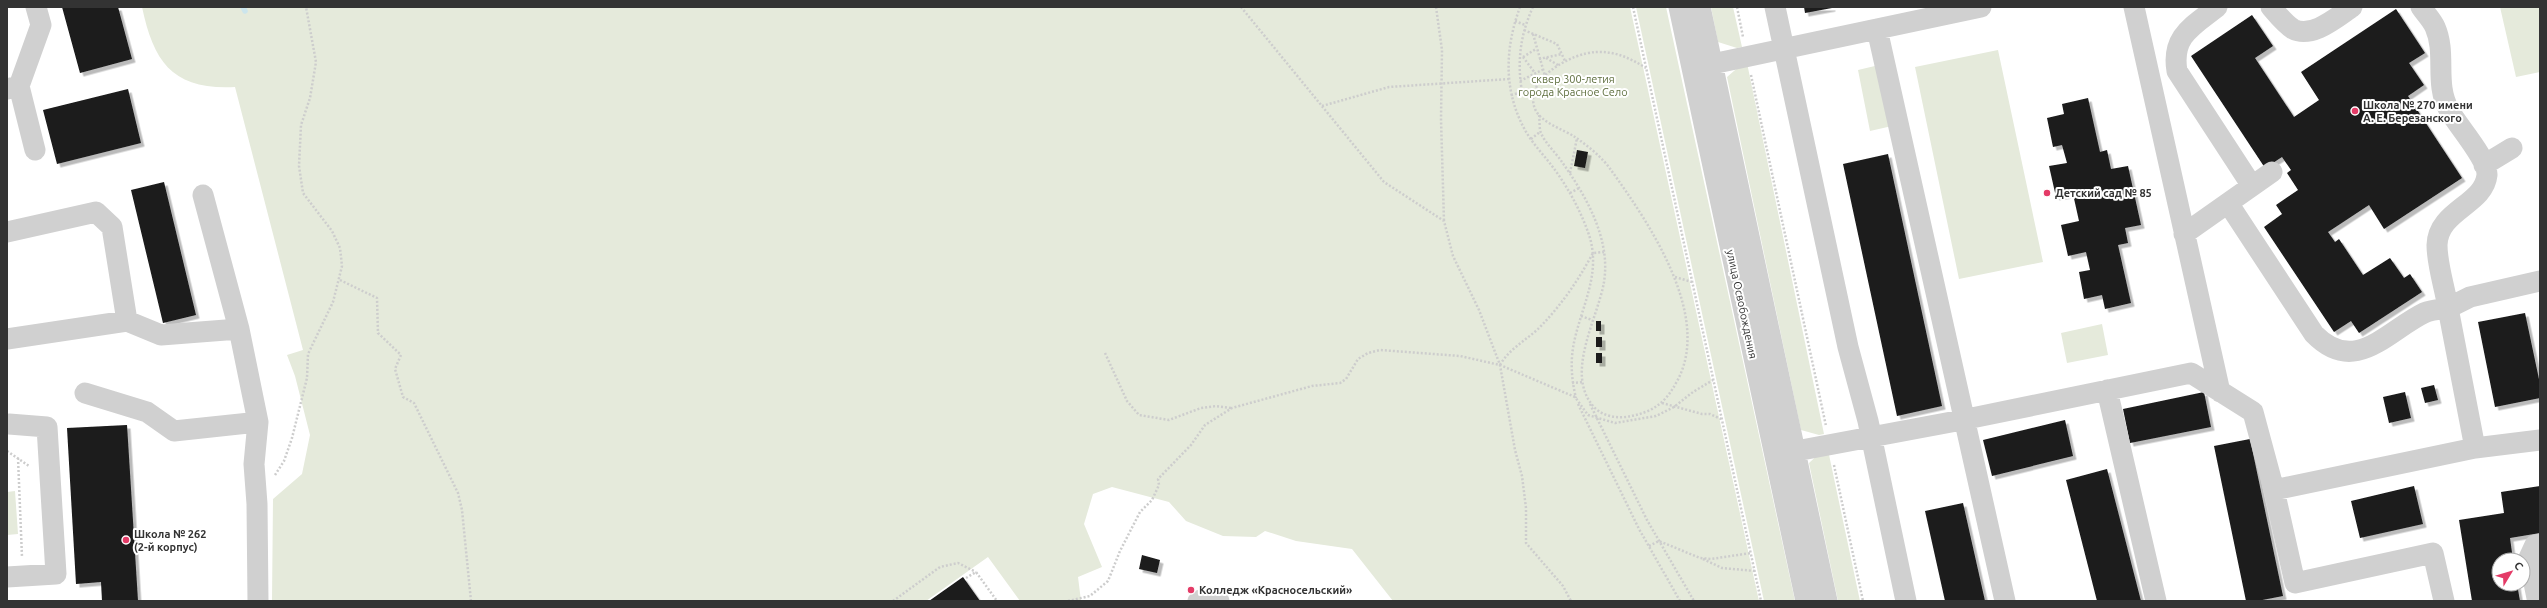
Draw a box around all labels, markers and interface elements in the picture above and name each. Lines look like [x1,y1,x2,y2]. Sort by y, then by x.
park label: сквер 300-летия города Красное Село [1518,73,1628,98]
place label: Школа № 270 имени А. Е. Березанского [2363,99,2473,124]
marker: Школа № 270 имени А. Е. Березанского [2350,106,2360,116]
place label: Детский сад № 85 [2055,187,2152,199]
marker: Детский сад № 85 [2042,188,2052,198]
street label: улица Освобождения [1725,248,1759,360]
place label: Школа № 262 (2-й корпус) [134,528,206,554]
marker: Школа № 262 (2-й корпус) [121,535,131,545]
north arrow [2491,552,2531,592]
text: С [2512,559,2526,572]
place label: Колледж «Красносельский» [1199,584,1352,596]
marker: Колледж «Красносельский» [1186,585,1196,595]

